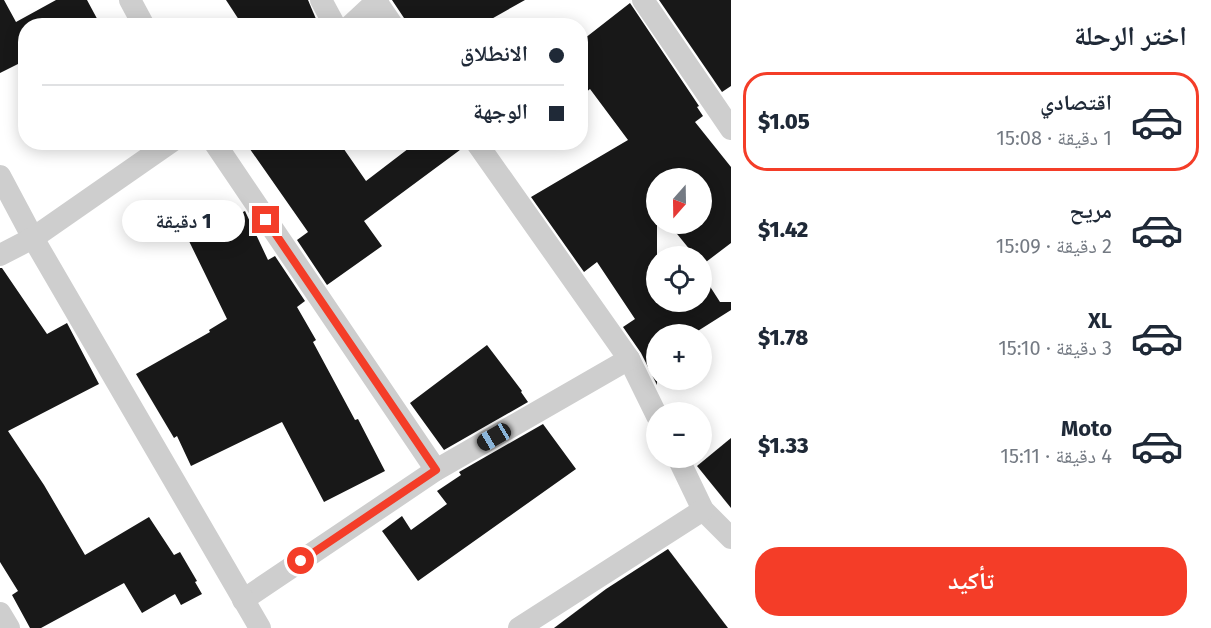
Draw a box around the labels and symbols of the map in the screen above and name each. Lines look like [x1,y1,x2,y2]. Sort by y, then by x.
north arrow [646,168,712,234]
callout: 1 دقيقة [122,199,245,241]
route end [252,206,279,233]
car [474,420,514,454]
route start [287,547,314,574]

